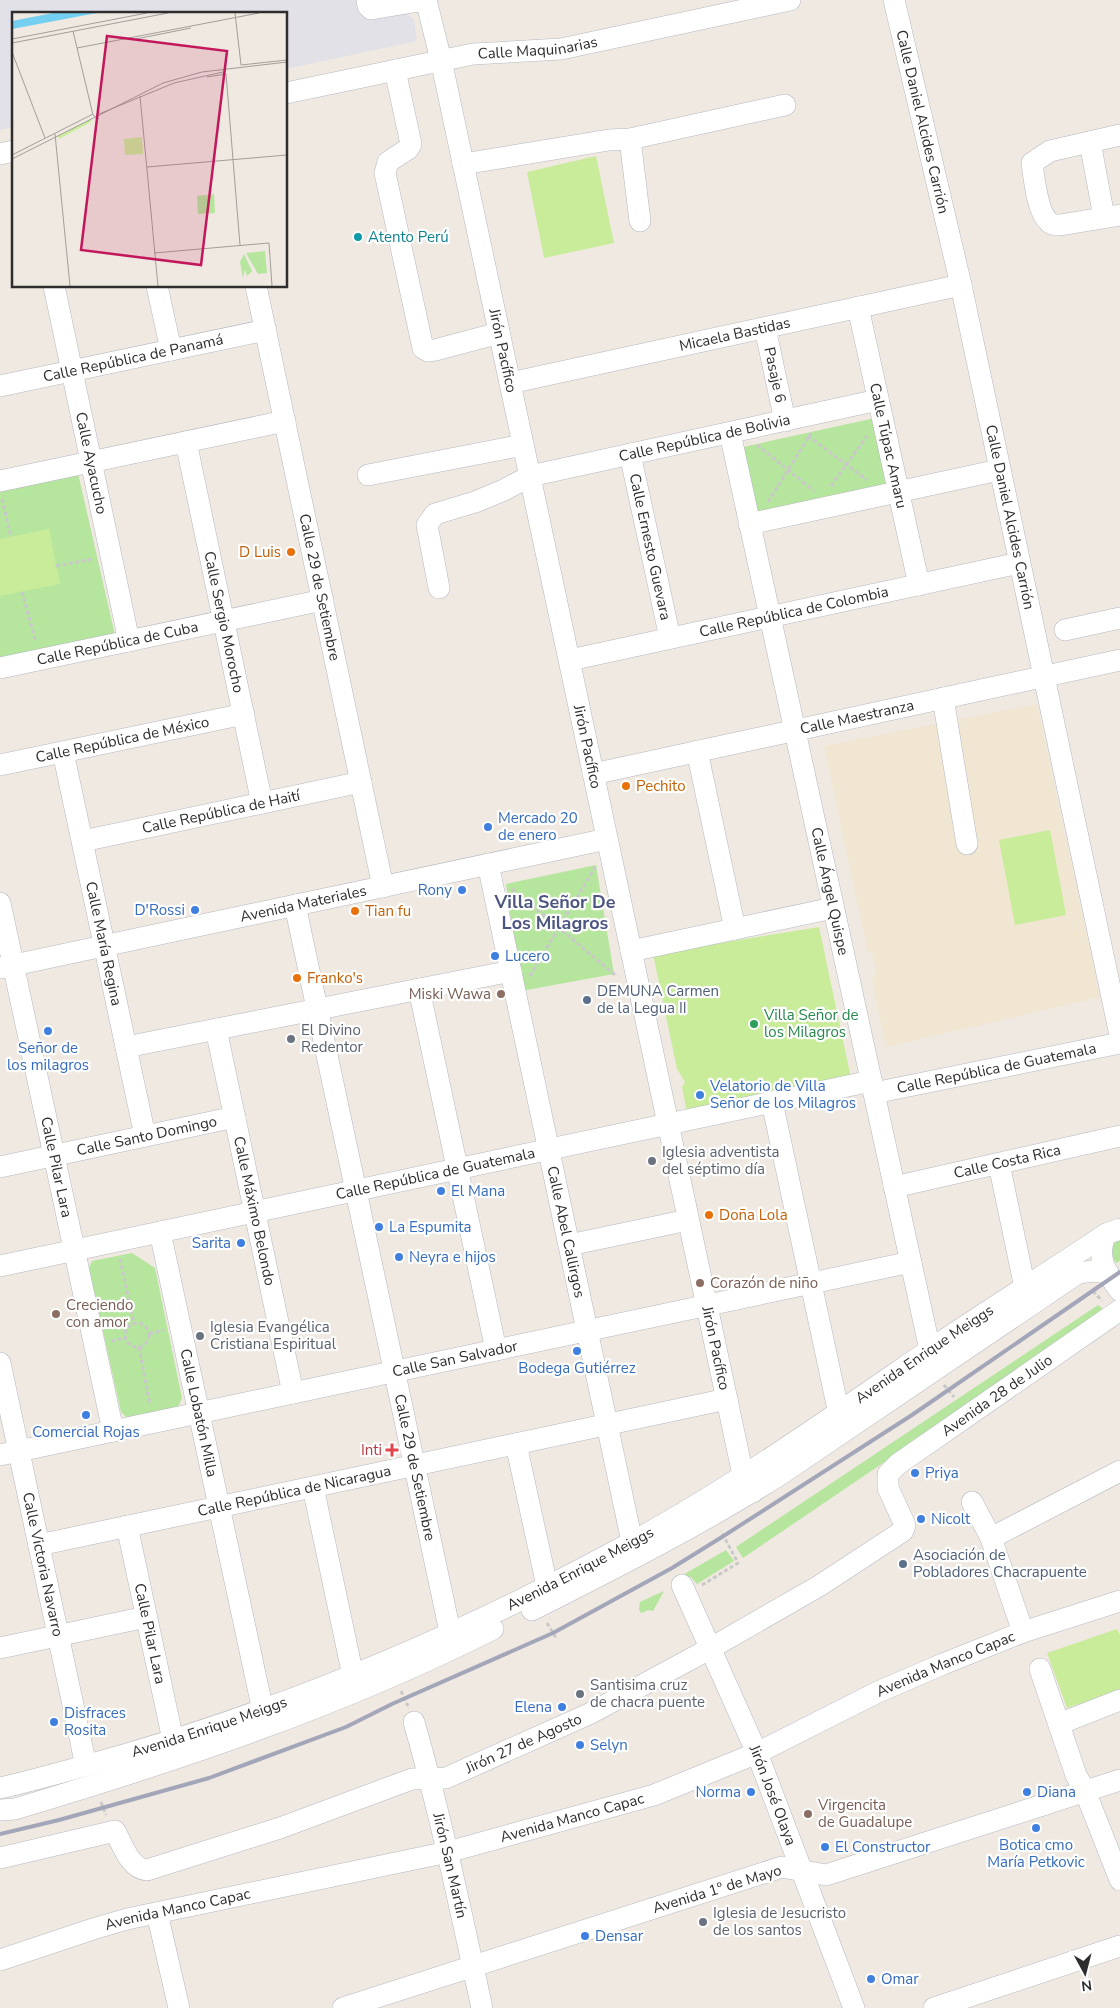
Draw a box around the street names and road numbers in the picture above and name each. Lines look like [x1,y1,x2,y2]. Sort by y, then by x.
street label: Calle Daniel Alcides Carrión [891,28,954,216]
street label: Calle Maquinarias [477,31,599,64]
street label: Jirón Pacífico [484,306,522,394]
street label: Micaela Bastidas [677,312,792,356]
street label: Calle República de Panamá [41,329,225,387]
street label: Pasaje 6 [759,345,791,405]
street label: Calle Túpac Amaru [865,381,912,510]
street label: Calle República de Bolivia [617,409,792,466]
street label: Calle Ayacucho [71,410,112,516]
street label: Calle Daniel Alcides Carrión [981,423,1040,611]
street label: Calle Ernesto Guevara [625,472,676,622]
street label: Calle 29 de Setiembre [294,512,345,663]
street label: Calle Sergio Morocho [199,549,249,695]
street label: Calle República de Colombia [697,581,890,642]
street label: Calle República de Cuba [35,617,200,670]
street label: Calle Maestranza [798,695,916,739]
street label: Jirón Pacífico [569,702,606,791]
street label: Calle República de México [34,712,211,767]
street label: Calle República de Haití [140,785,303,838]
street label: Calle Ángel Quispe [806,825,854,957]
street label: Calle María Regina [81,880,127,1008]
street label: Avenida Materiales [238,880,368,927]
street label: Calle República de Guatemala [895,1038,1098,1098]
street label: Calle Santo Domingo [75,1111,219,1160]
street label: Calle Pilar Lara [36,1115,77,1219]
street label: Calle Máximo Belondo [229,1134,280,1287]
street label: Calle Costa Rica [952,1140,1063,1183]
street label: Calle República de Guatemala [334,1143,537,1204]
street label: Calle Abel Callirgos [542,1164,590,1300]
street label: Avenida Enrique Meiggs [851,1300,997,1408]
street label: Jirón Pacífico [697,1303,735,1392]
street label: Calle San Salvador [390,1335,520,1382]
street label: Calle Lobatón Milla [175,1347,222,1479]
street label: Avenida 28 de Julio [937,1350,1056,1441]
street label: Calle 29 de Setiembre [390,1392,440,1543]
street label: Calle República de Nicaragua [196,1461,393,1521]
street label: Calle Victoria Navarro [18,1490,68,1638]
street label: Avenida Enrique Meiggs [504,1522,657,1615]
street label: Calle Pilar Lara [130,1581,171,1686]
street label: Avenida Manco Capac [873,1626,1018,1702]
street label: Avenida Enrique Meiggs [129,1692,290,1762]
street label: Jirón 27 de Agosto [461,1709,585,1778]
street label: Jirón José Olaya [744,1741,801,1848]
street label: Avenida Manco Capac [498,1788,646,1847]
street label: Jirón San Martín [428,1810,472,1920]
street label: Avenida 1º de Mayo [650,1860,784,1918]
street label: Avenida Manco Capac [102,1884,252,1935]

